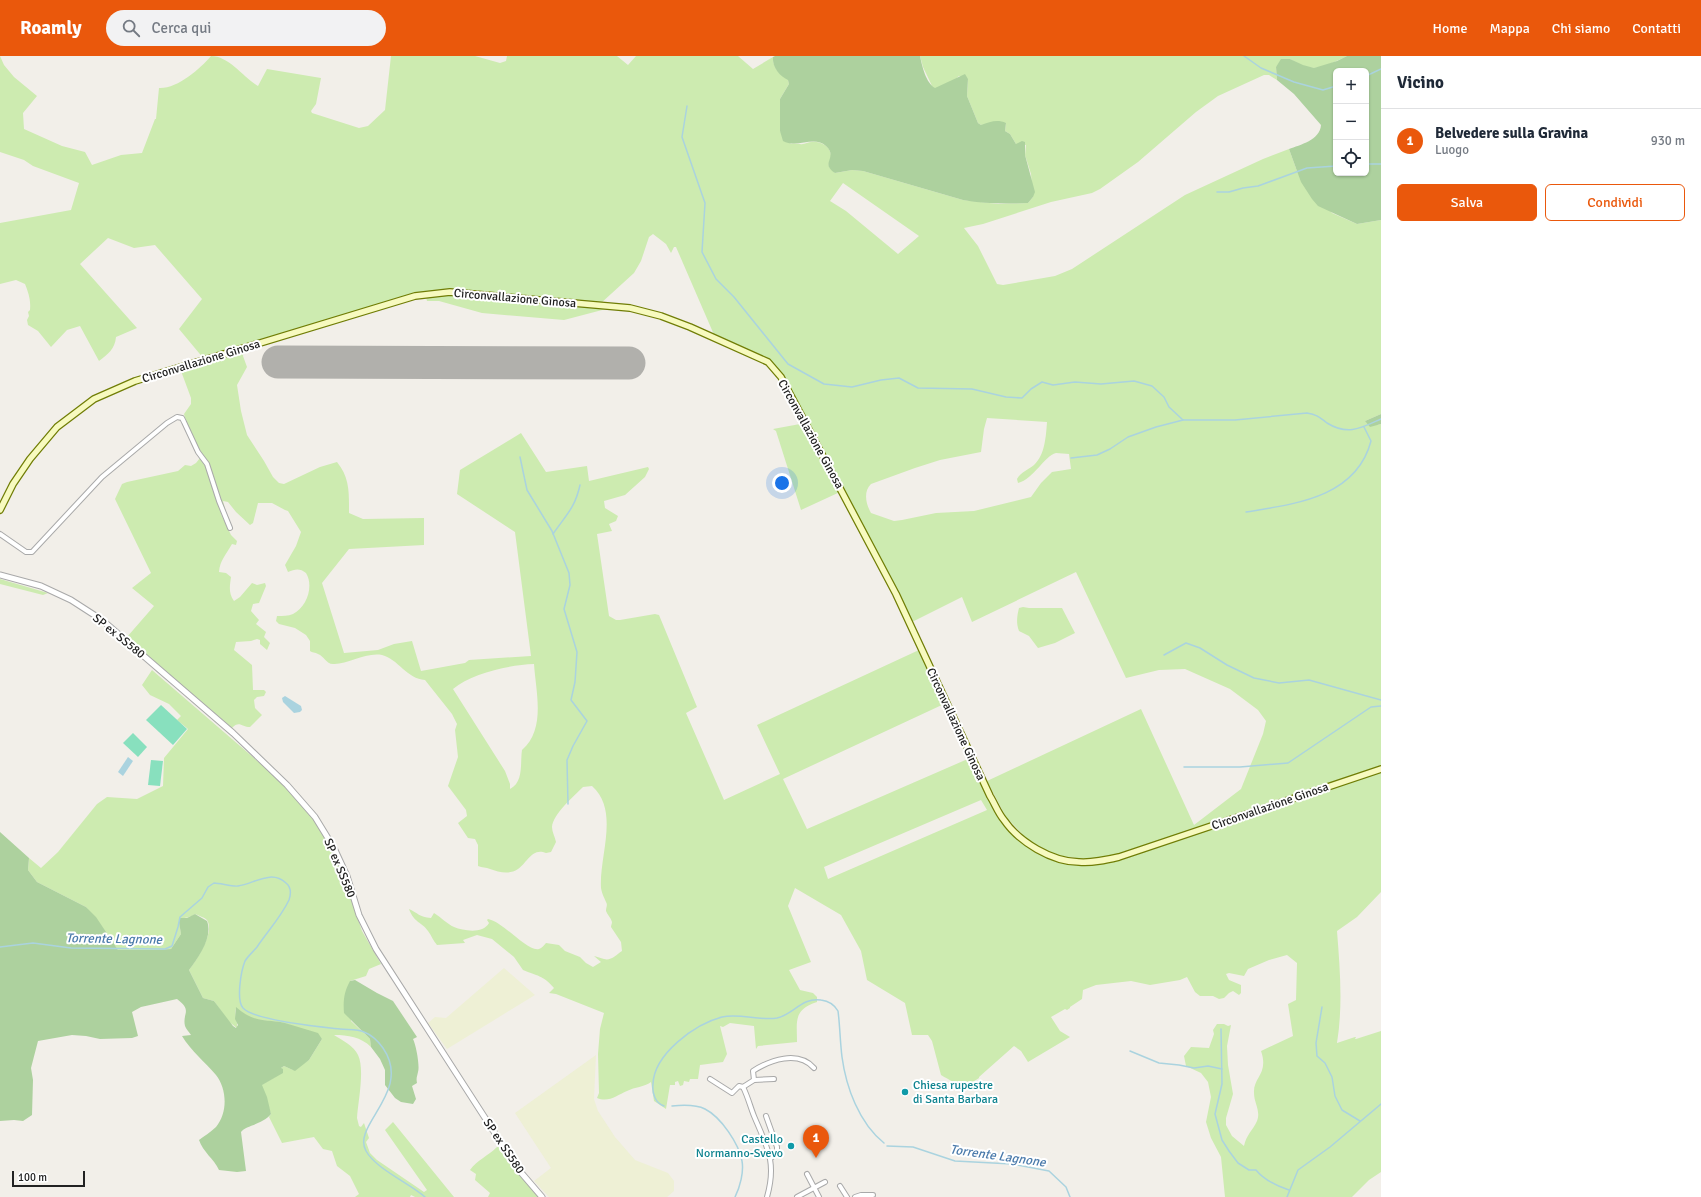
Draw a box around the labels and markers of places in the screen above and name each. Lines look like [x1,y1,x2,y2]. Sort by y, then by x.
place label: Chiesa rupestre di Santa Barbara [913,1078,998,1107]
marker: Chiesa rupestre di Santa Barbara [900,1087,910,1097]
pin: 1 [803,1125,829,1158]
place label: Castello Normanno-Svevo [696,1132,783,1161]
marker: Castello Normanno-Svevo [786,1141,796,1151]

